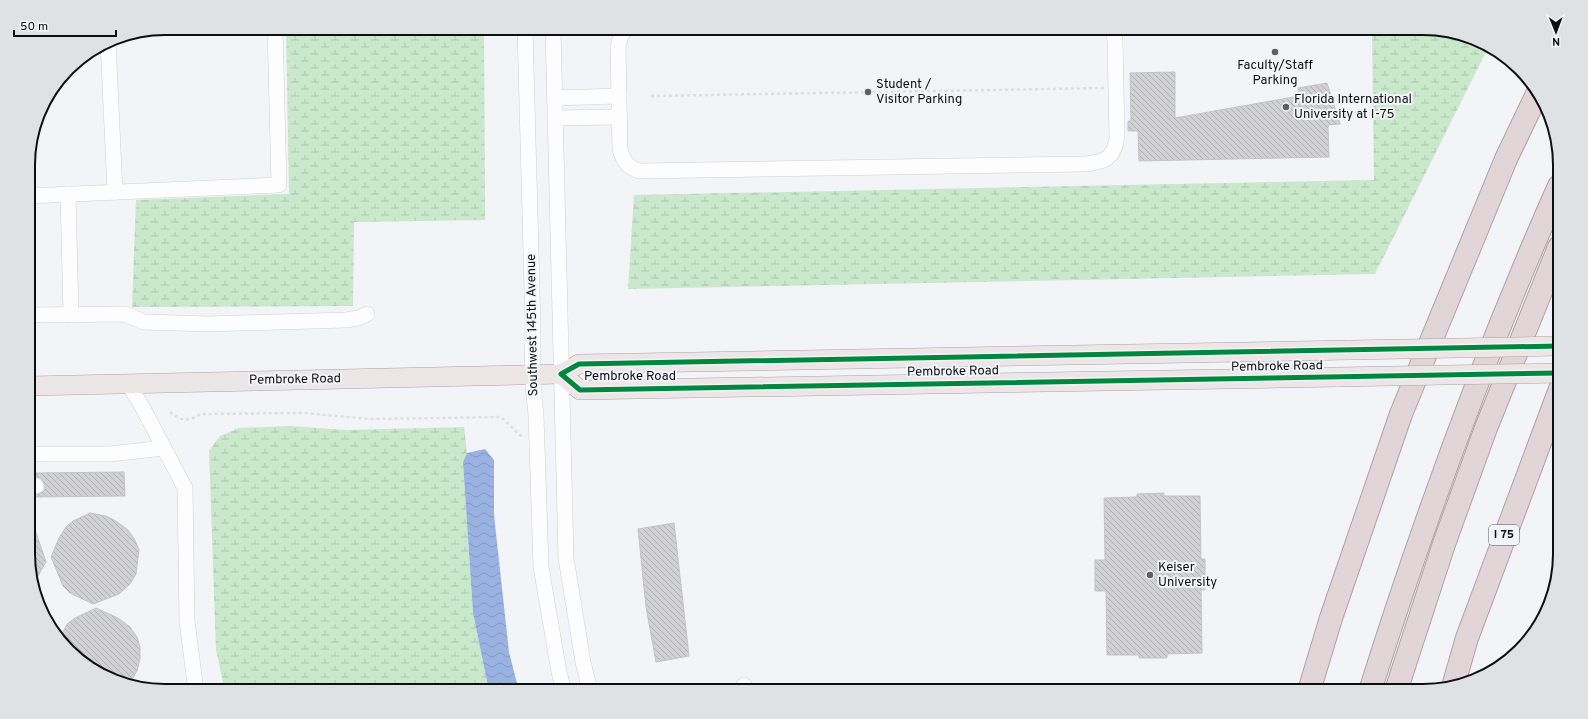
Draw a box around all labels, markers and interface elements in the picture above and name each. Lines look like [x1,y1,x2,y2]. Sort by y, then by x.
scale bar [14,12,116,38]
north arrow [1536,12,1576,52]
text: 50 m [20,19,48,35]
text: N [1552,34,1560,48]
marker: Faculty/Staff Parking [1270,47,1280,57]
place label: Faculty/Staff Parking [1237,58,1313,89]
place label: Student / Visitor Parking [876,77,962,108]
marker: Student / Visitor Parking [863,87,873,97]
place label: Florida International University at I-75 [1294,92,1412,123]
marker: Florida International University at I-75 [1281,102,1291,112]
street label: Southwest 145th Avenue [524,254,542,396]
street label: Pembroke Road [1231,358,1323,376]
street label: Pembroke Road [907,363,999,381]
street label: Pembroke Road [584,369,676,385]
street label: Pembroke Road [249,371,341,389]
road number: I 75 [1489,525,1519,545]
place label: Keiser University [1158,560,1217,591]
marker: Keiser University [1145,570,1155,580]

